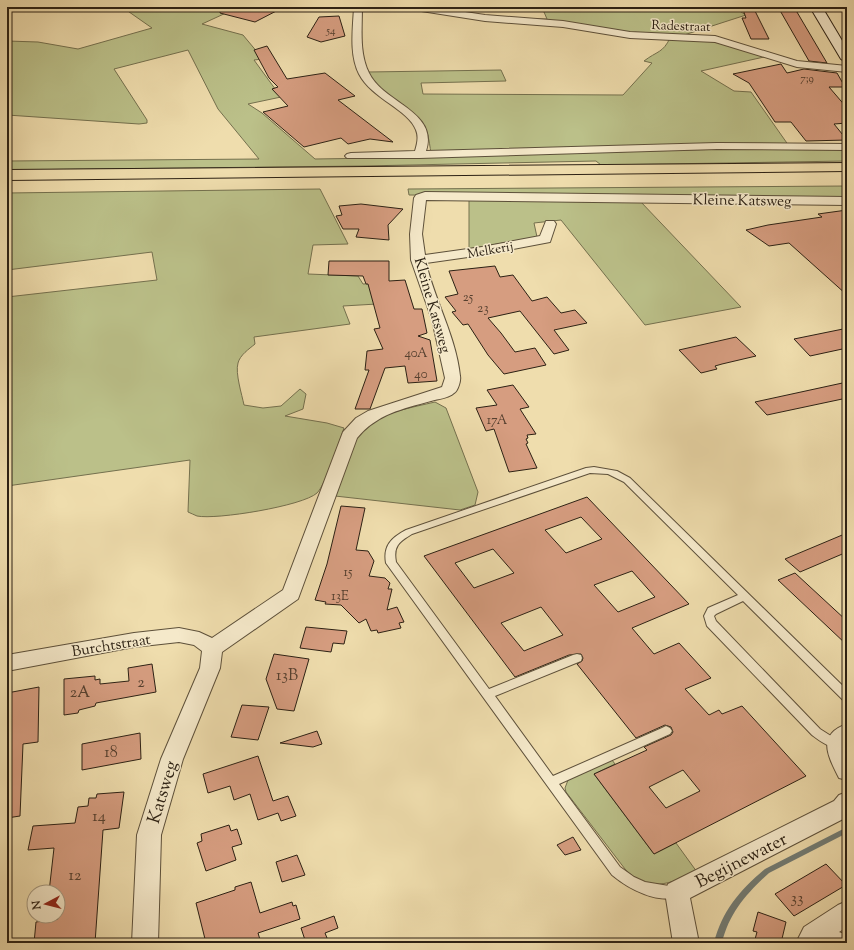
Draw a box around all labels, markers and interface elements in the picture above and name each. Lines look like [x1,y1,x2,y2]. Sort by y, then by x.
street label: Radestraat [651,17,711,37]
house number: 54 [325,23,336,39]
house number: 7;9 [800,71,814,87]
street label: Kleine Katsweg [692,190,792,213]
street label: Melkerij [466,238,515,264]
street label: Kleine Katsweg [408,255,455,356]
house number: 25 [463,289,474,307]
house number: 23 [477,300,489,318]
house number: 40A [404,345,428,363]
house number: 40 [414,366,428,384]
house number: 17A [487,412,508,430]
house number: 15 [344,564,353,582]
house number: 13E [331,588,349,606]
street label: Burchtstraat [70,630,152,663]
house number: 13B [276,665,298,688]
house number: 2 [137,672,145,695]
house number: 2A [70,682,90,705]
house number: 18 [104,742,118,765]
street label: Katsweg [142,758,186,827]
house number: 14 [92,806,106,829]
street label: Begijnewater [691,827,793,896]
house number: 12 [69,865,82,888]
north arrow [26,884,66,924]
house number: 33 [791,888,803,911]
text: N [29,900,46,911]

